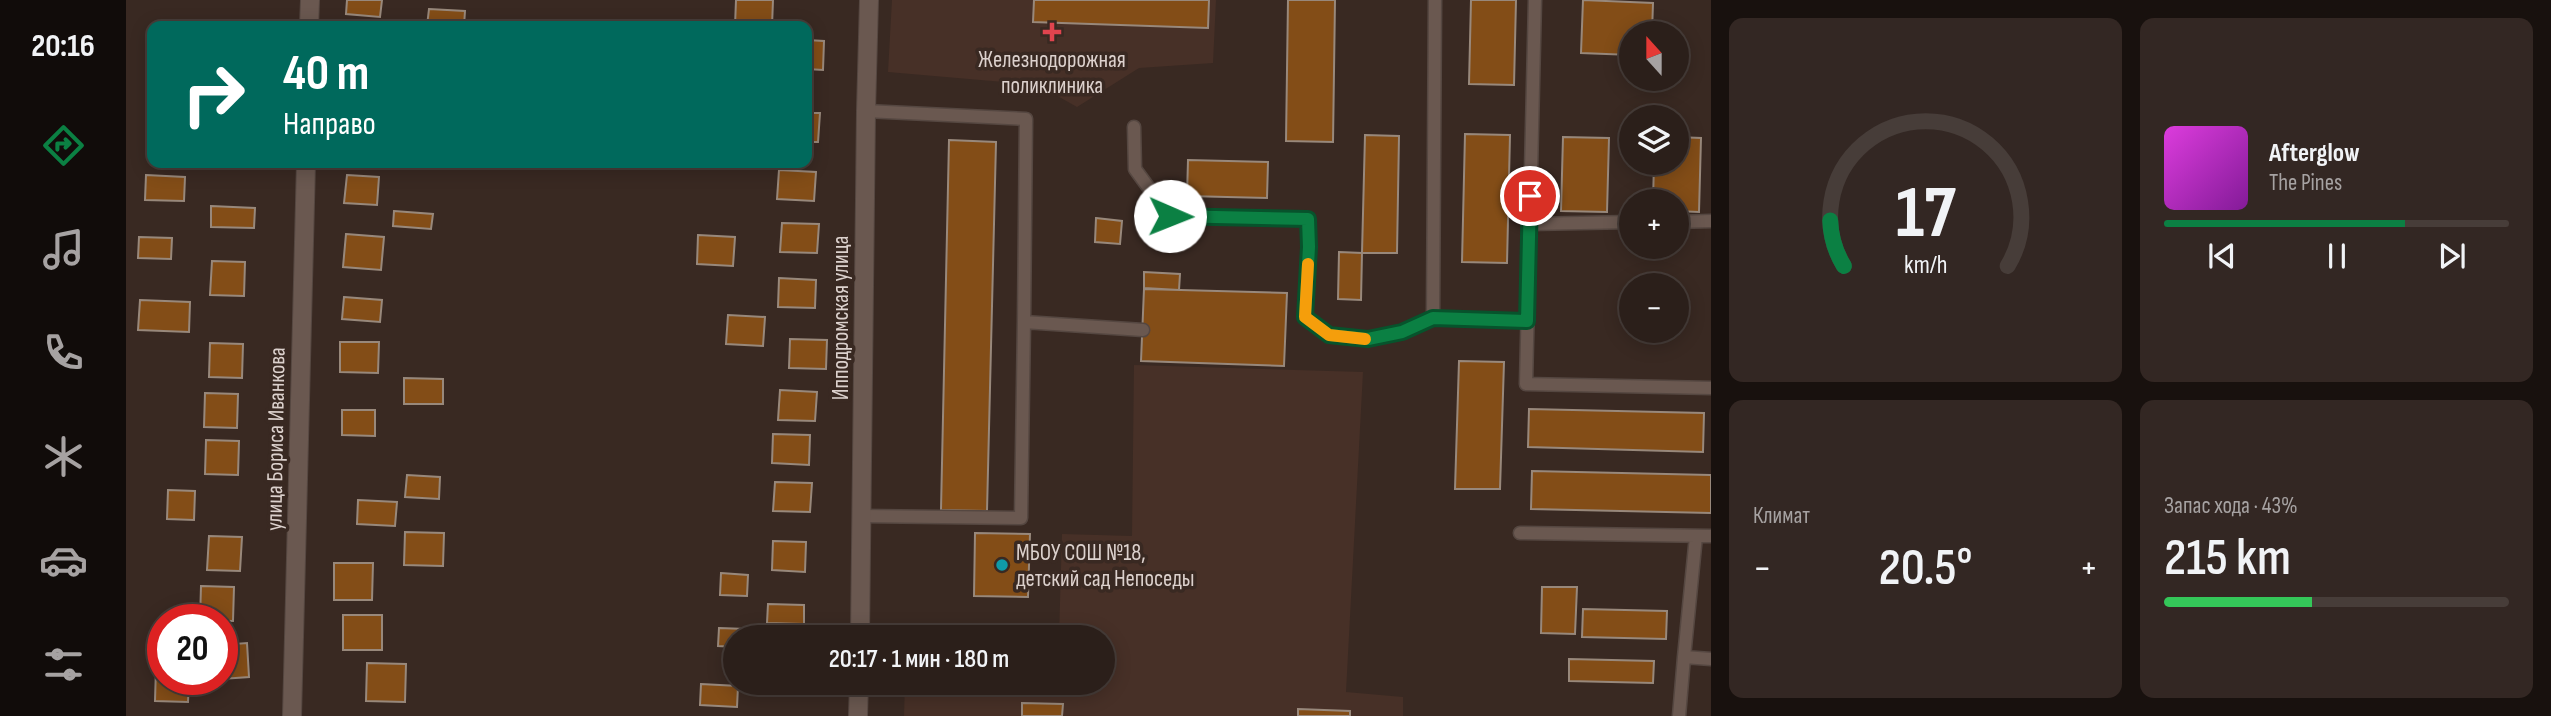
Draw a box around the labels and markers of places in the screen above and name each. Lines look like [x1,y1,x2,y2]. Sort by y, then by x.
marker: Железнодорожная поликлиника [1042,22,1062,42]
place label: Железнодорожная поликлиника [978,46,1126,100]
pin [1500,166,1560,226]
place label: МБОУ СОШ №18, детский сад Непоседы [1016,539,1195,593]
marker: МБОУ СОШ №18, детский сад Непоседы [994,557,1010,573]

